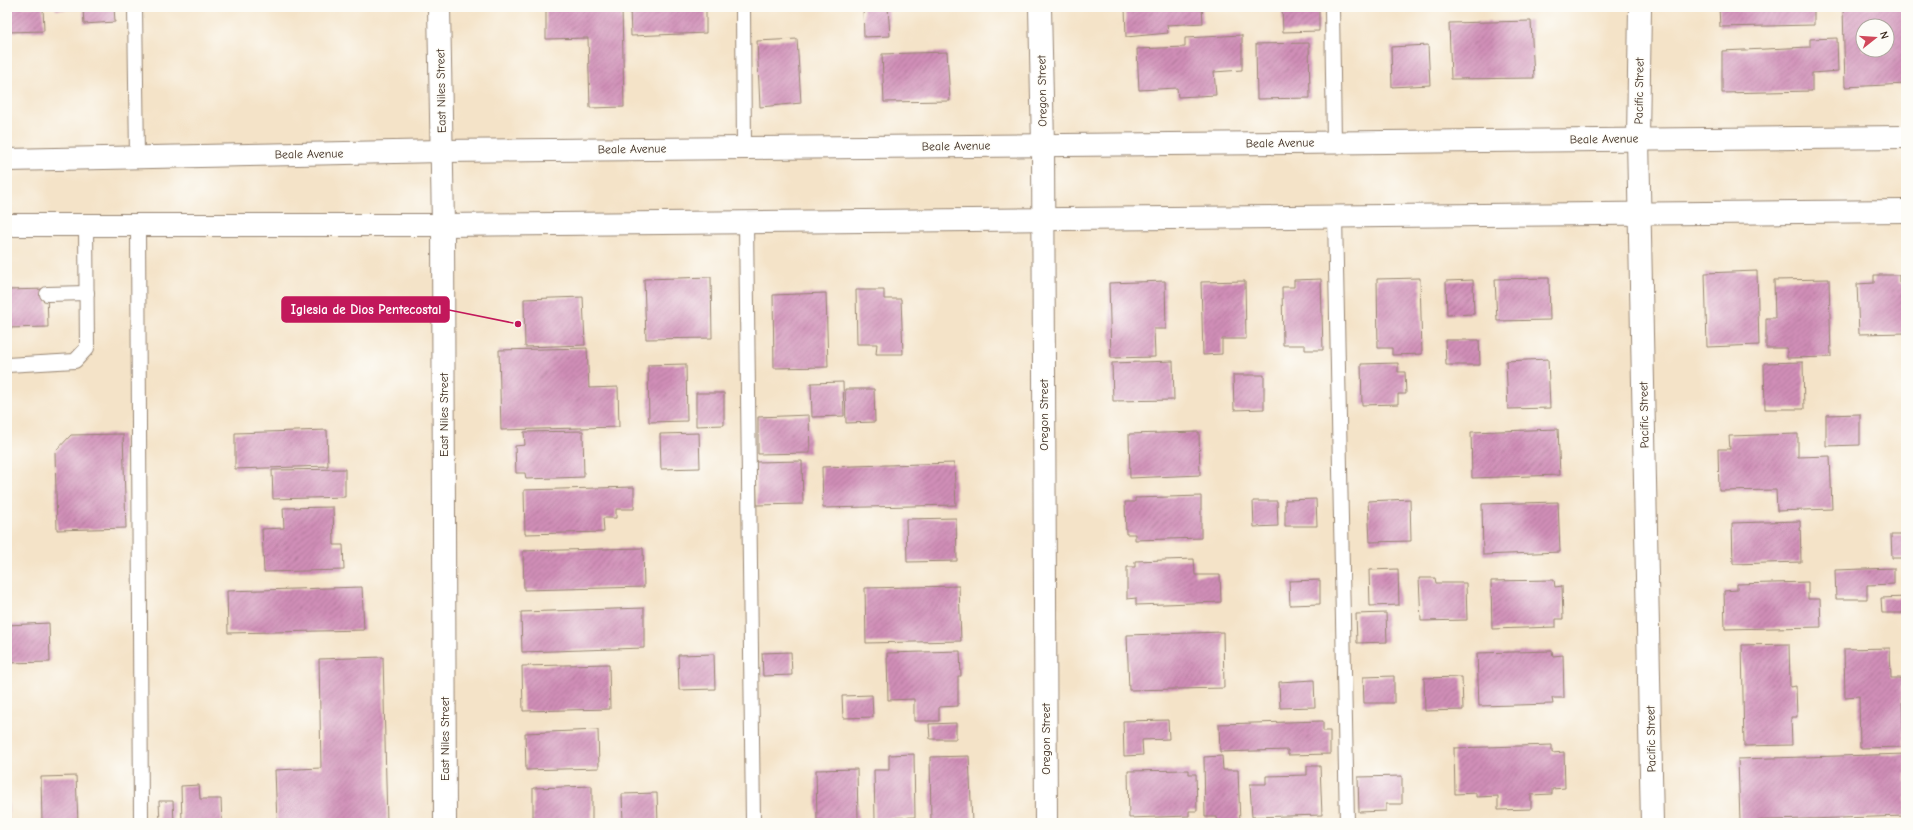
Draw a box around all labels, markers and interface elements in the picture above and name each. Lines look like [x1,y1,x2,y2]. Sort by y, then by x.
north arrow [1855,18,1895,58]
text: N [1877,30,1891,41]
street label: East Niles Street [433,48,449,133]
street label: Oregon Street [1034,54,1050,127]
street label: Pacific Street [1631,57,1647,125]
street label: Beale Avenue [1569,131,1639,147]
street label: Beale Avenue [1245,135,1315,151]
street label: Beale Avenue [921,138,991,154]
street label: Beale Avenue [597,141,667,157]
street label: Beale Avenue [274,146,344,162]
callout: Iglesia de Dios Pentecostal [282,297,449,322]
text: Iglesia de Dios Pentecostal [291,302,441,317]
street label: East Niles Street [437,372,451,457]
street label: Oregon Street [1037,379,1051,451]
street label: Pacific Street [1636,381,1652,449]
street label: East Niles Street [438,696,452,781]
street label: Oregon Street [1039,703,1053,775]
street label: Pacific Street [1643,705,1659,773]

